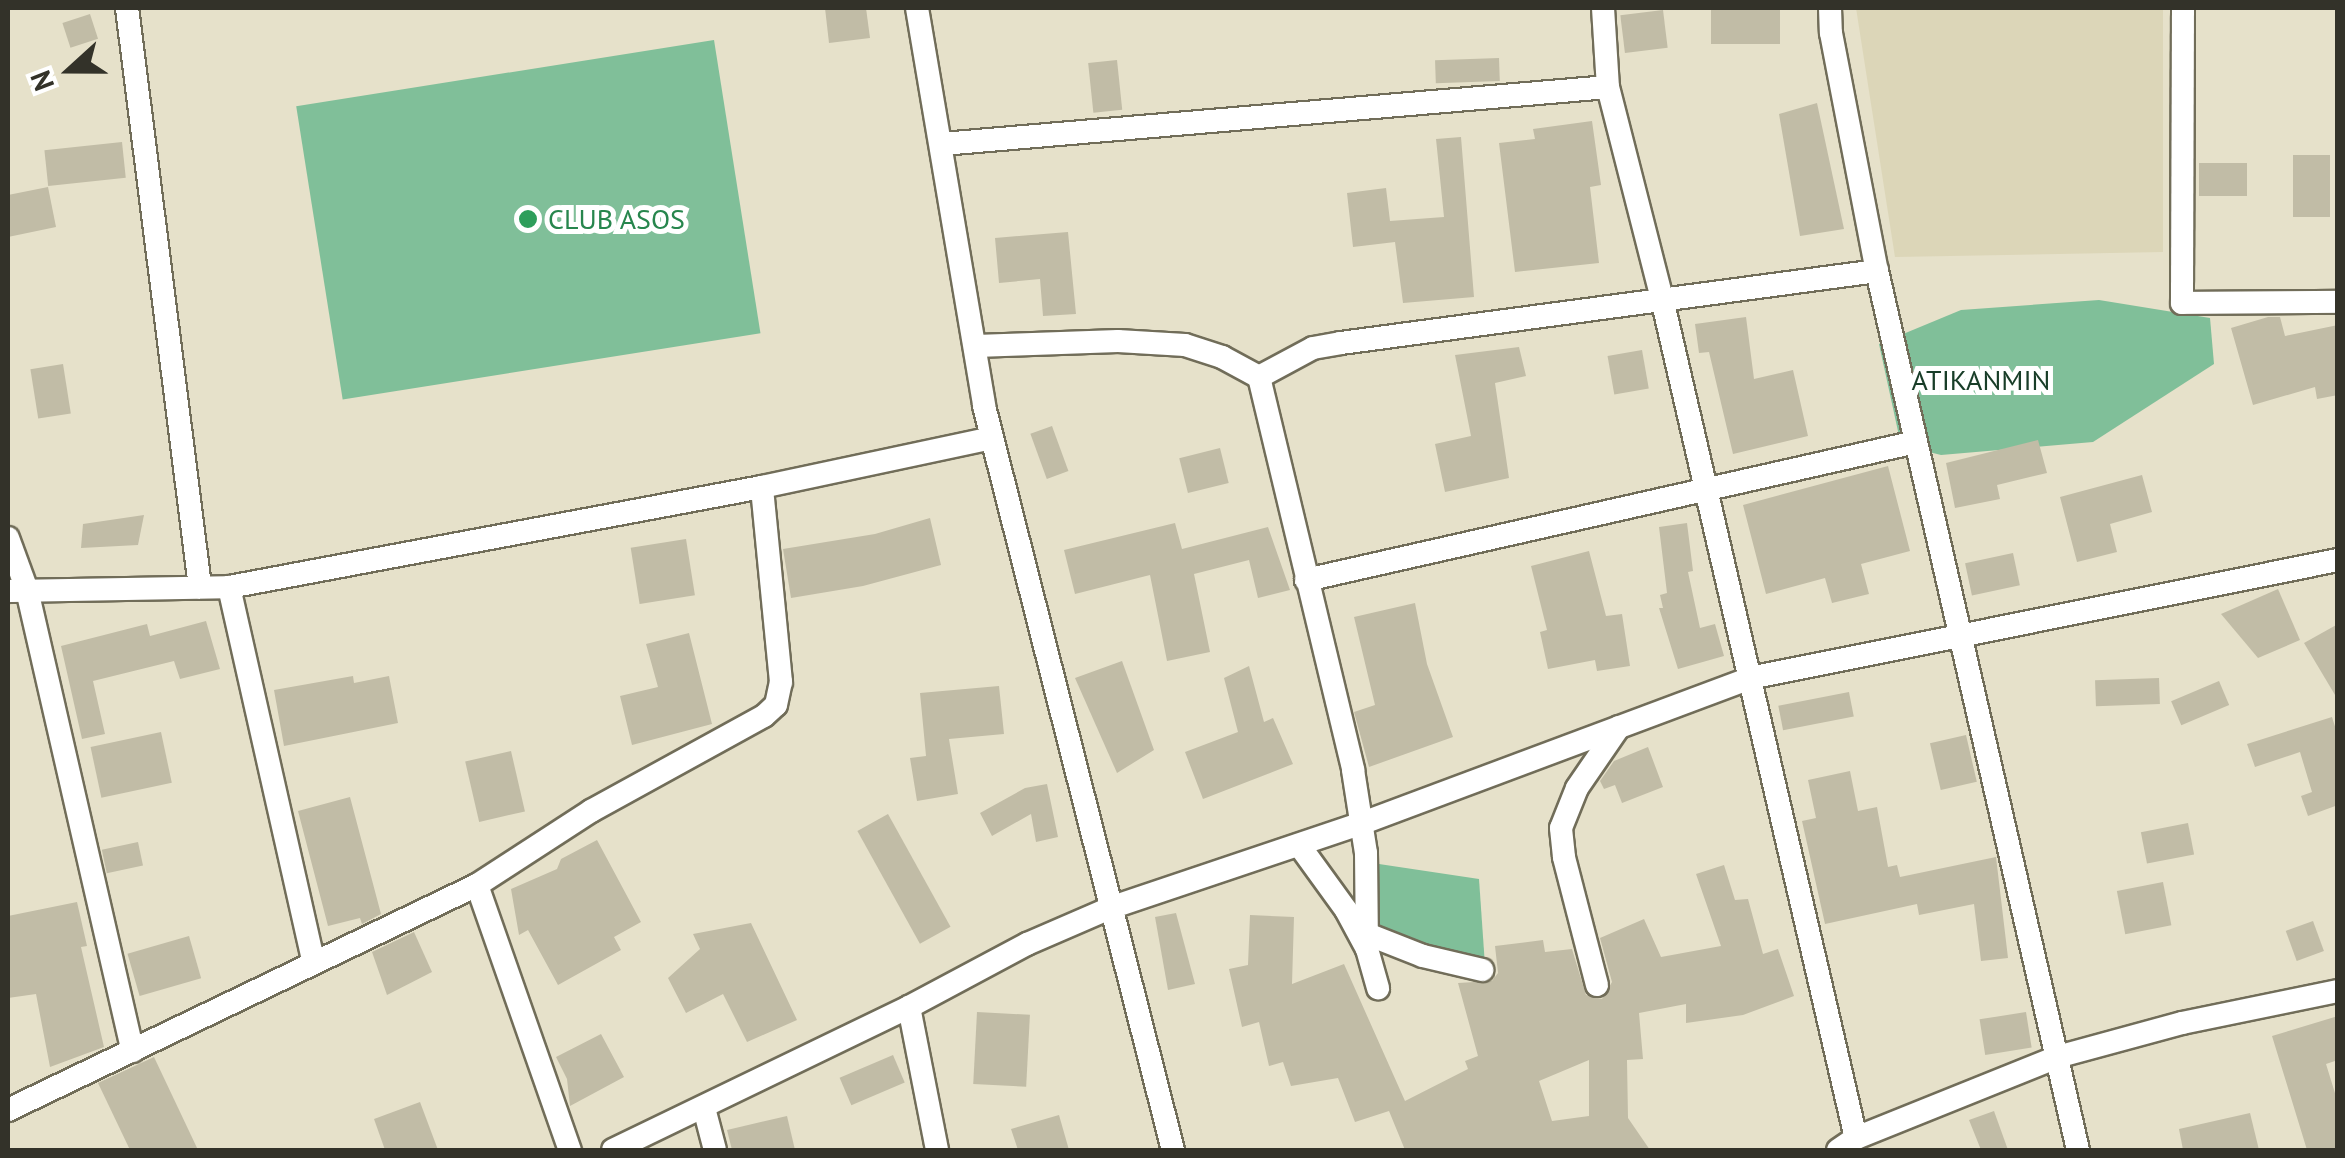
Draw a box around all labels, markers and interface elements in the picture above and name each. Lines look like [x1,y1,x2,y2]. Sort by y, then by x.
north arrow [20,20,120,120]
text: N [21,66,62,96]
place label: CLUB ASOS [548,202,686,236]
marker: CLUB ASOS [517,208,539,230]
park label: ATIKANMIN [1912,363,2050,397]

